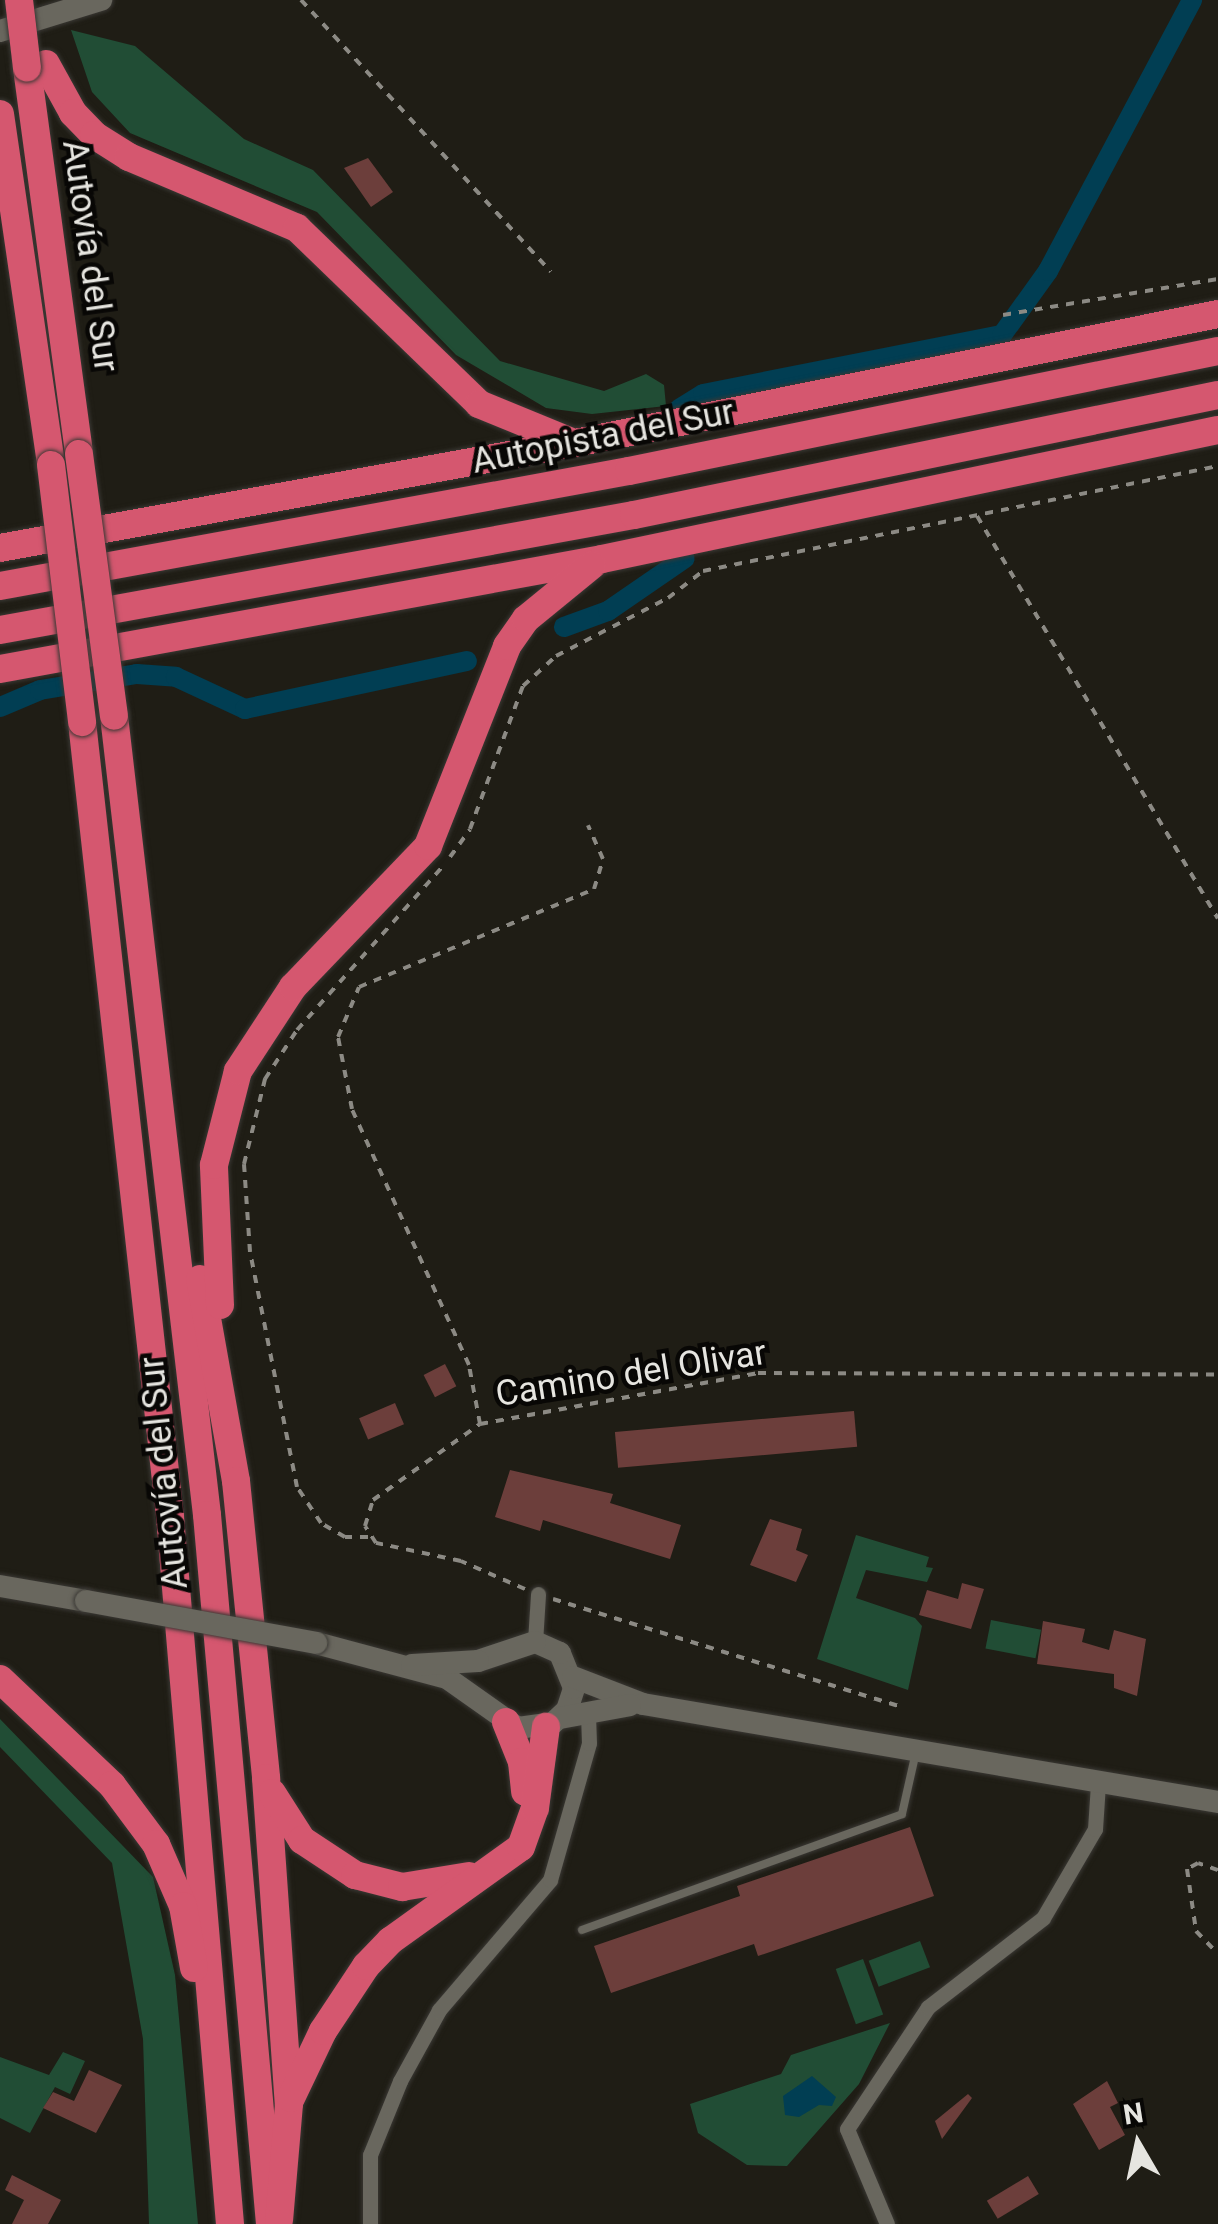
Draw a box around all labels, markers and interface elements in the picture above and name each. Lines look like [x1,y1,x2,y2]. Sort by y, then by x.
street label: Autovía del Sur [53,137,127,375]
street label: Autopista del Sur [469,391,737,483]
street label: Camino del Olivar [493,1332,769,1416]
street label: Autovía del Sur [131,1355,197,1591]
north arrow [1088,2094,1188,2194]
text: N [1121,2096,1146,2132]

